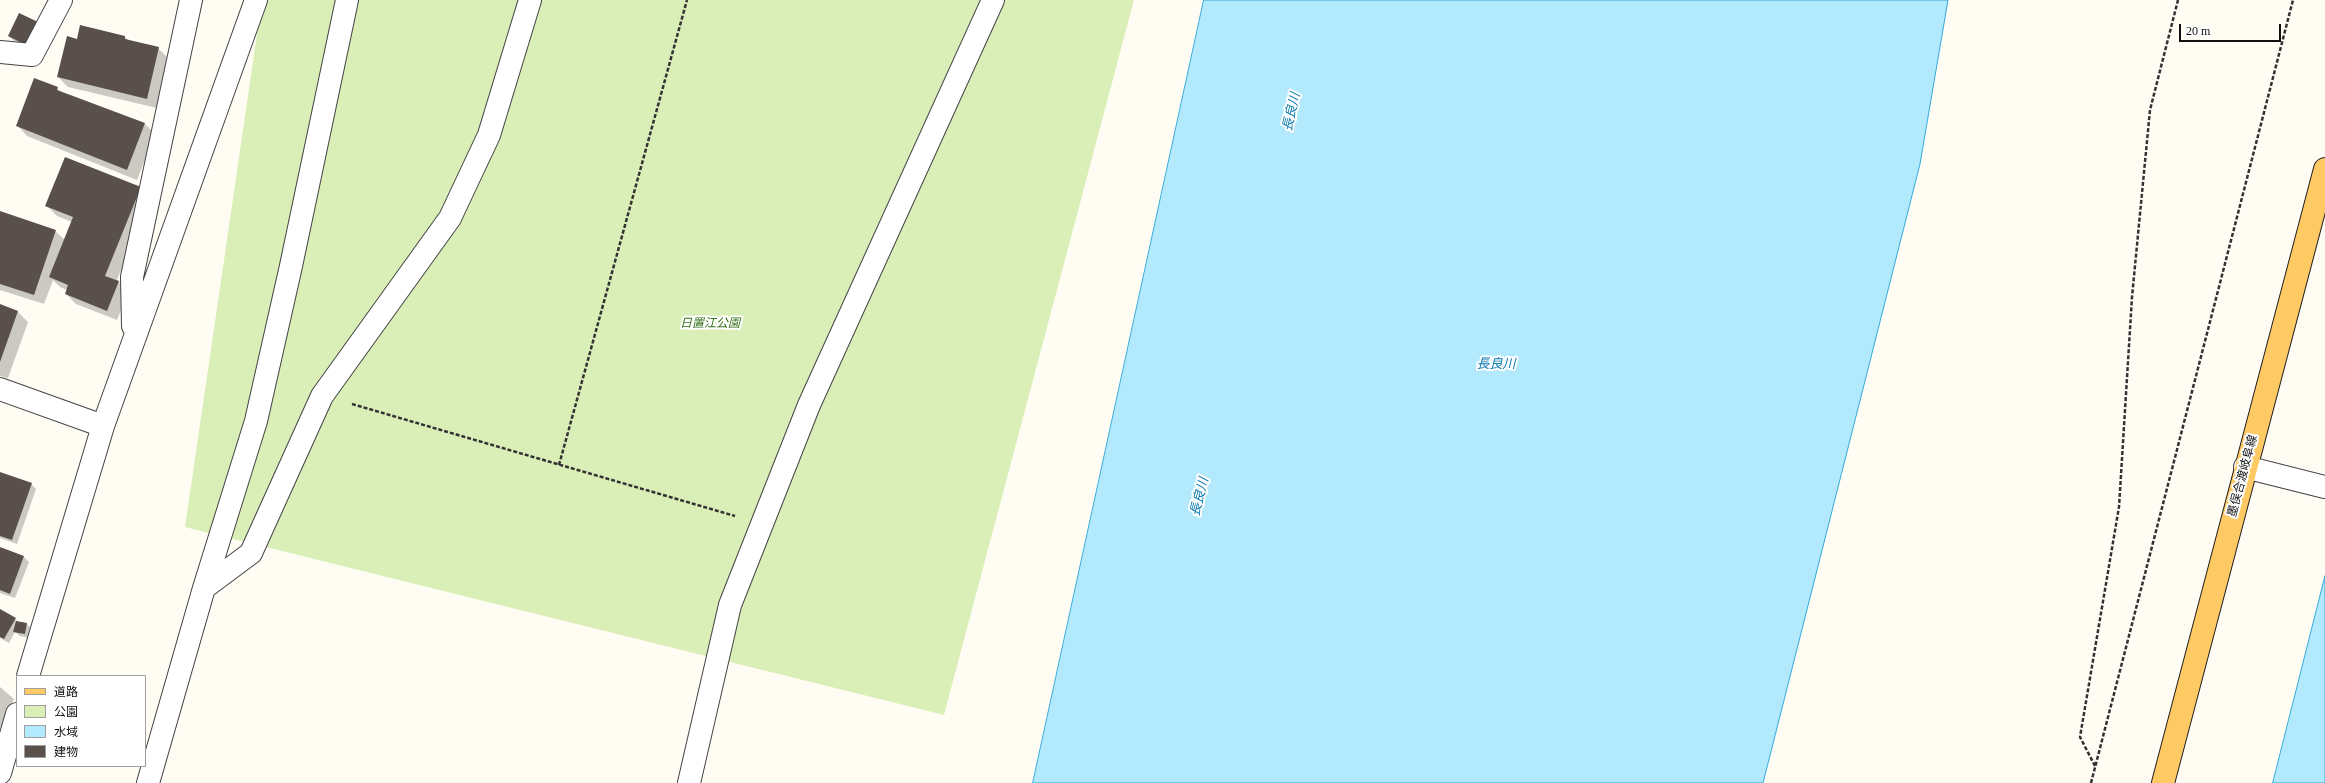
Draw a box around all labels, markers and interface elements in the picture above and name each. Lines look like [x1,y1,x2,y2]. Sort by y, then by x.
scale bar [2181,16,2283,42]
text: 20 m [2186,24,2210,38]
water label: 長良川 [1280,91,1304,133]
park label: 日置江公園 [680,317,740,331]
water label: 長良川 [1477,357,1515,373]
street label: 墨俣合渡岐阜線 [2225,434,2261,518]
water label: 長良川 [1188,476,1212,518]
legend [16,675,146,767]
text: 道路 [54,685,78,699]
text: 公園 [54,705,78,719]
text: 水域 [54,725,78,739]
text: 建物 [54,745,78,759]

